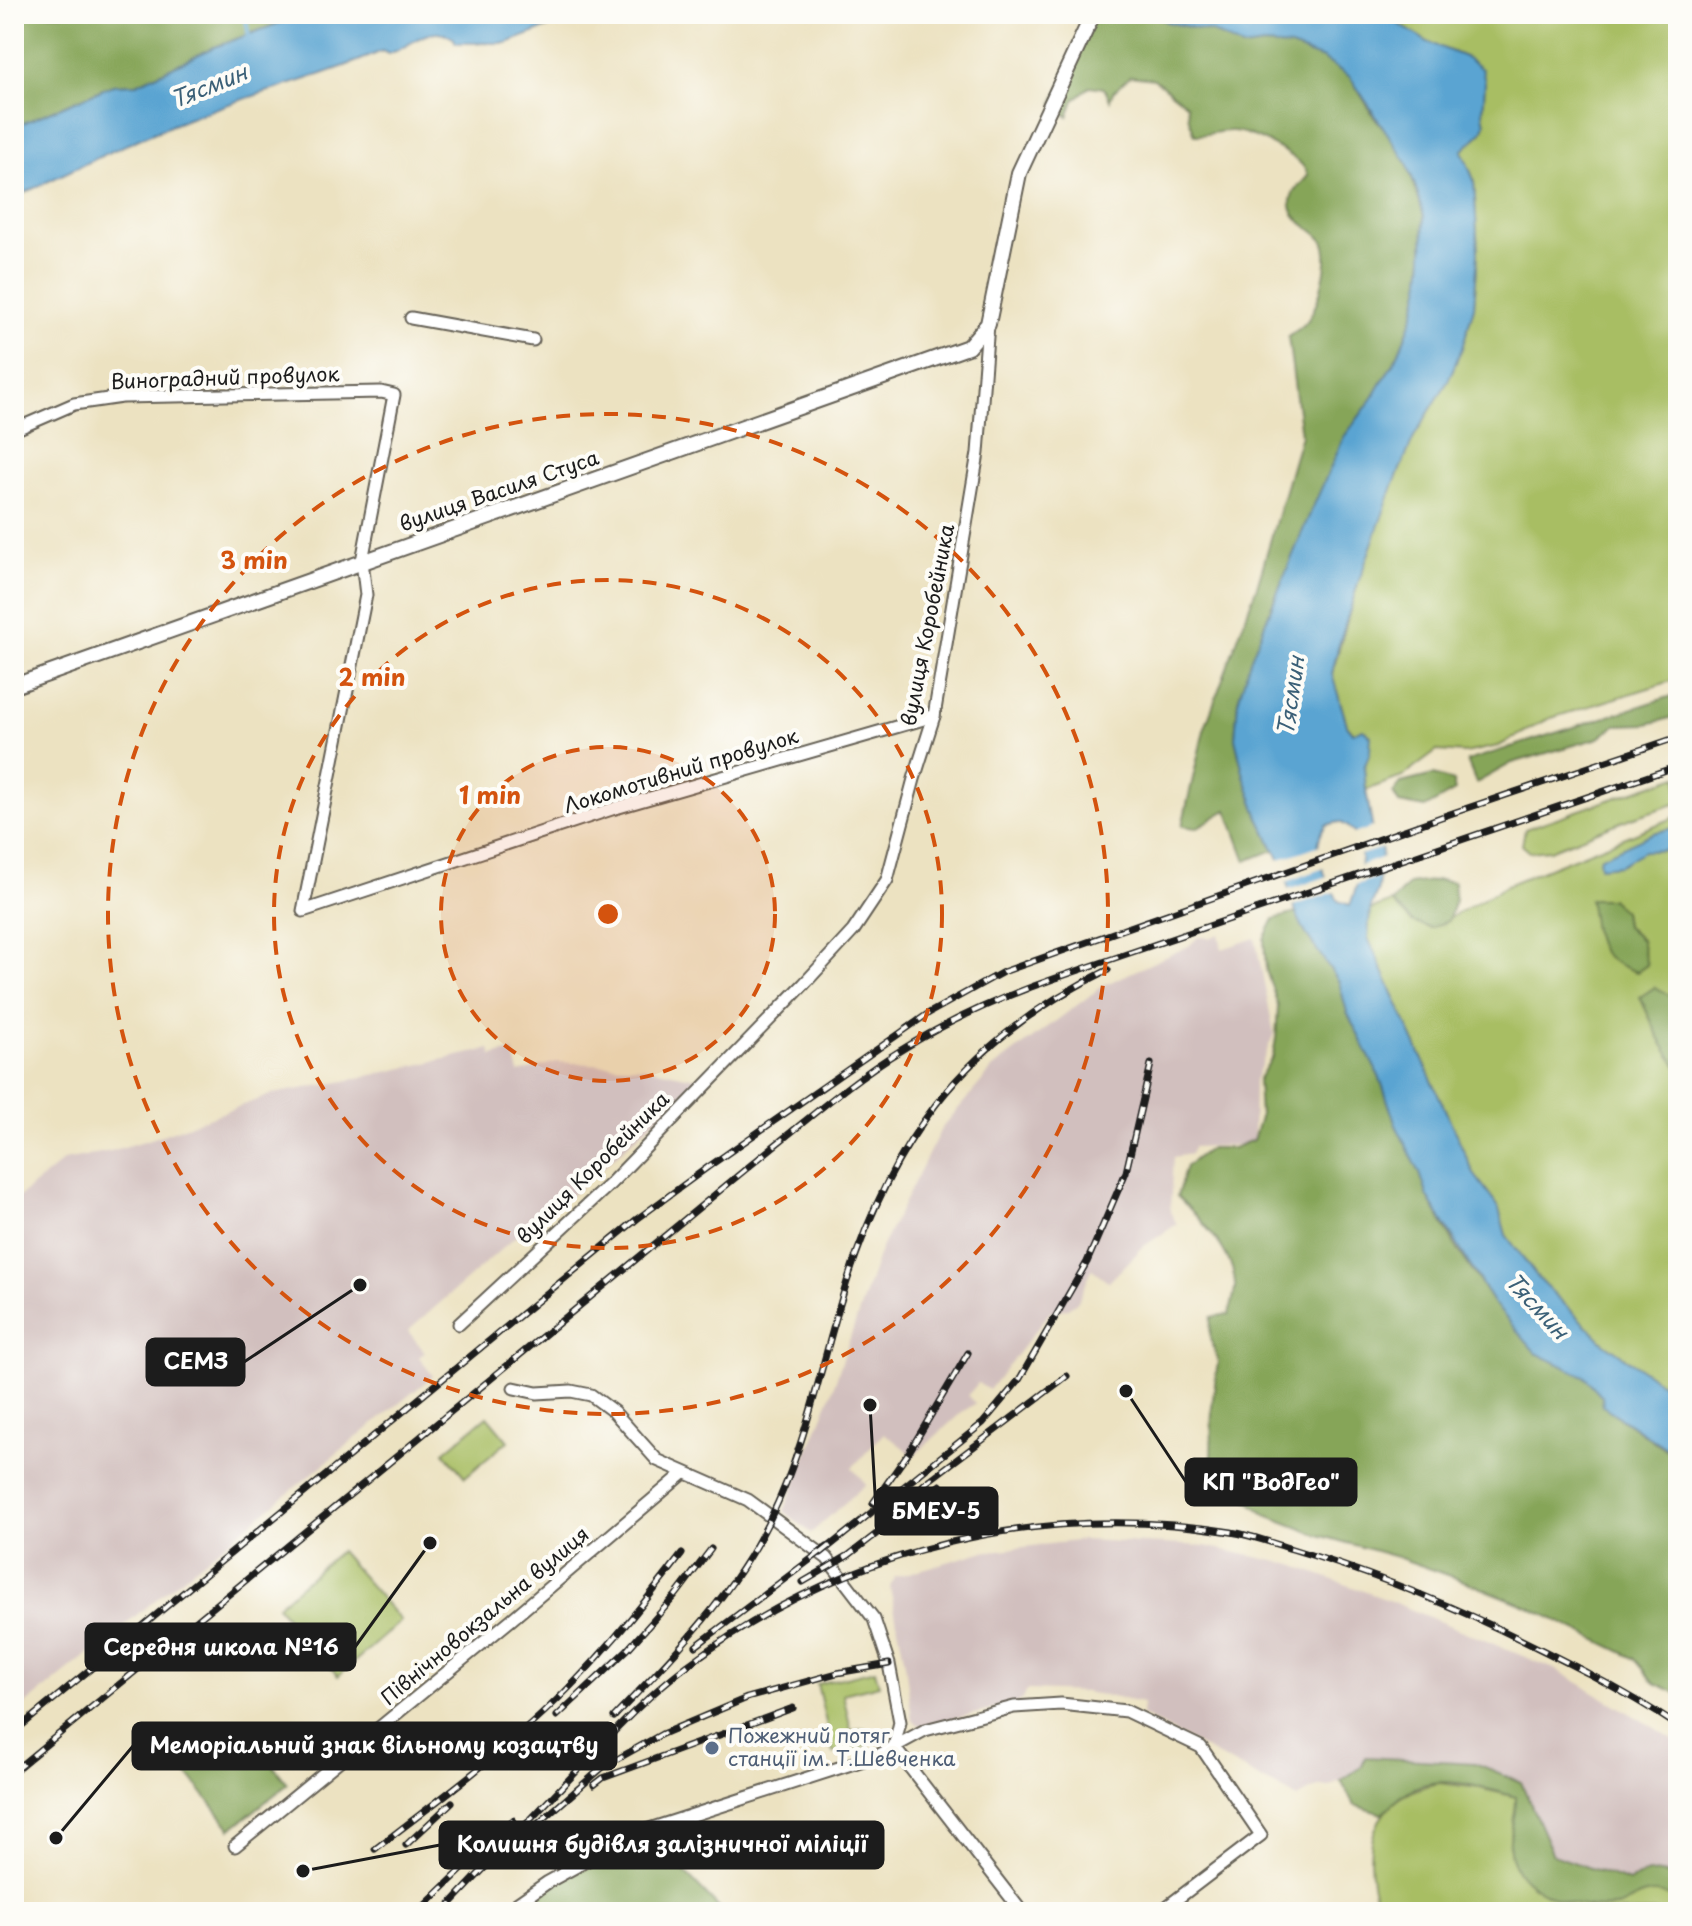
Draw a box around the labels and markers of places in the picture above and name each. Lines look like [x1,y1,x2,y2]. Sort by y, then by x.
centre of rings [594,900,622,928]
callout: СЕМЗ [147,1339,244,1385]
callout: КП "ВодГео" [1186,1459,1356,1505]
callout: БМЕУ-5 [876,1488,997,1534]
callout: Середня школа №16 [86,1624,355,1670]
place label: Пожежний потяг станції ім. Т.Шевченка [728,1720,956,1773]
callout: Меморіальний знак вільному козацтву [133,1723,616,1769]
marker: Пожежний потяг станції ім. Т.Шевченка [703,1739,721,1757]
callout: Колишня будівля залізничної міліції [440,1822,883,1868]

